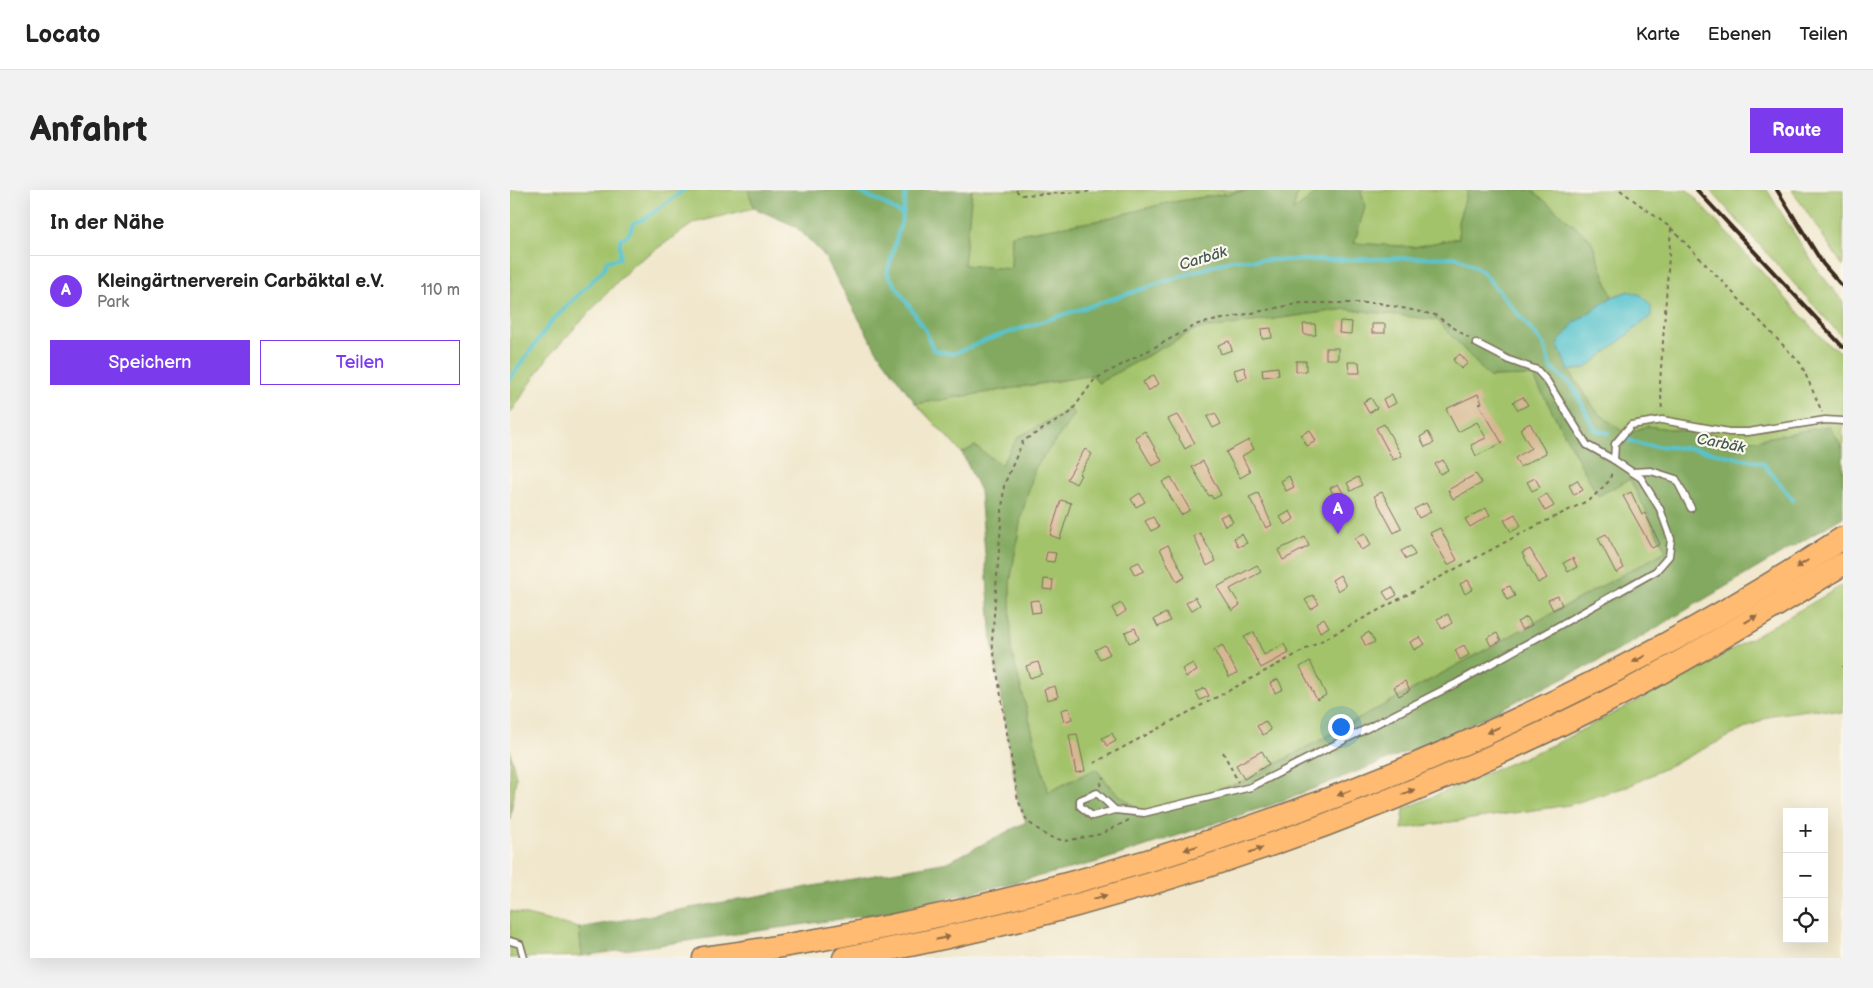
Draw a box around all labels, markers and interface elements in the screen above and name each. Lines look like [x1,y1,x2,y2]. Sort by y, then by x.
text: Locato [25,20,100,49]
text: Karte [1636,24,1680,45]
text: Ebenen [1708,24,1771,45]
text: Teilen [1799,24,1848,45]
button: Route [1750,108,1843,153]
text: Anfahrt [30,109,148,152]
text: In der Nähe [50,210,164,235]
water label: Carbäk [1177,242,1230,275]
text: Kleingärtnerverein Carbäktal e.V. [97,270,384,293]
text: A [61,281,71,300]
text: 110 m [421,281,460,300]
text: Park [97,293,129,312]
button: Speichern [50,340,250,385]
button: Teilen [260,340,460,385]
water label: Carbäk [1695,430,1747,458]
pin: A [1322,493,1354,534]
one-way arrow [1795,560,1808,569]
one-way arrow [1744,615,1757,624]
one-way arrow [1633,654,1646,663]
your location [1328,714,1354,740]
one-way arrow [1486,726,1500,734]
one-way arrow [1400,788,1415,795]
one-way arrow [1337,790,1351,798]
map controls [1783,808,1828,943]
button: + [1783,808,1828,853]
one-way arrow [1183,844,1198,852]
one-way arrow [1249,846,1264,854]
button: − [1783,853,1828,898]
one-way arrow [1093,893,1108,901]
button: locate [1783,898,1828,943]
one-way arrow [935,934,950,942]

